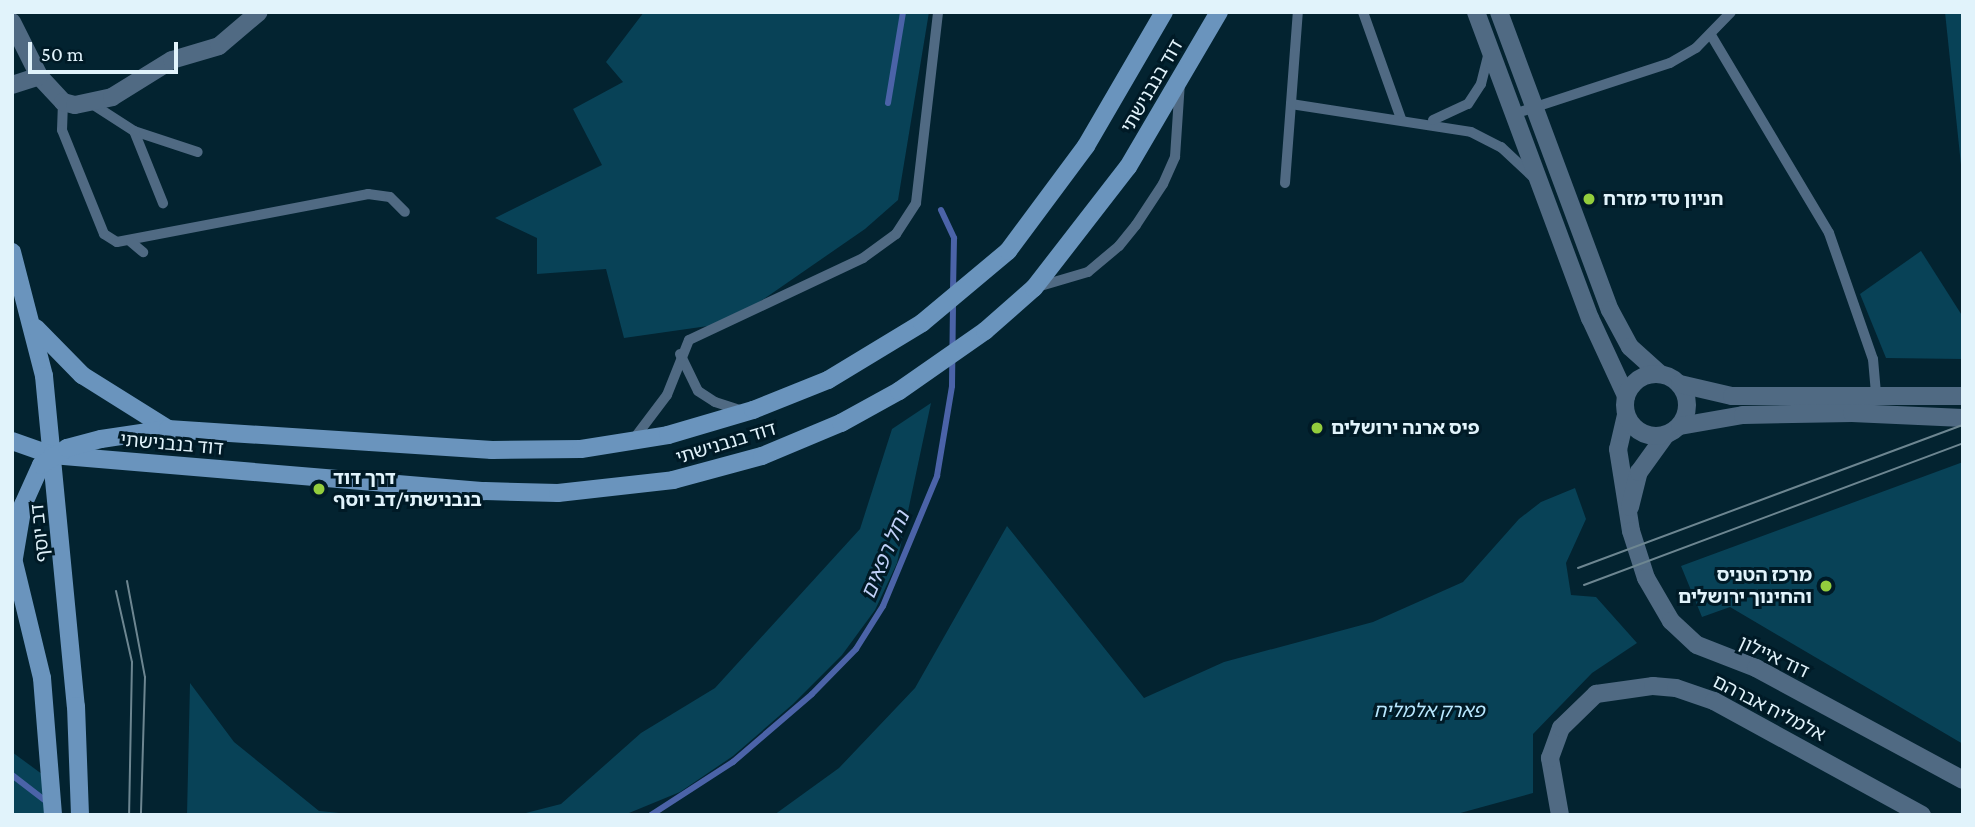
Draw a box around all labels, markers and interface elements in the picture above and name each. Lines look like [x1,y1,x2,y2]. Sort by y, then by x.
scale bar [32,28,182,72]
street label: דוד בנבנישתי [1116,35,1188,137]
text: 50 m [41,42,84,66]
place label: חניון טדי מזרח [1603,188,1724,210]
marker: חניון טדי מזרח [1581,191,1597,207]
street label: דוד בנבנישתי [673,417,779,469]
place label: פיס ארנה ירושלים [1331,417,1480,439]
marker: פיס ארנה ירושלים [1309,420,1325,436]
street label: דוד בנבנישתי [119,428,225,460]
place label: דרך דוד בנבנישתי/דב יוסף [333,467,482,511]
marker: דרך דוד בנבנישתי/דב יוסף [311,481,327,497]
street label: דב יוסף [26,503,54,563]
water label: נחל רפאים [855,507,915,603]
place label: מרכז הטניס והחינוך ירושלים [1678,564,1812,608]
marker: מרכז הטניס והחינוך ירושלים [1818,578,1834,594]
street label: דוד איילון [1735,631,1813,683]
street label: אלמליח אברהם [1709,670,1829,746]
park label: פארק אלמליח [1373,700,1485,722]

